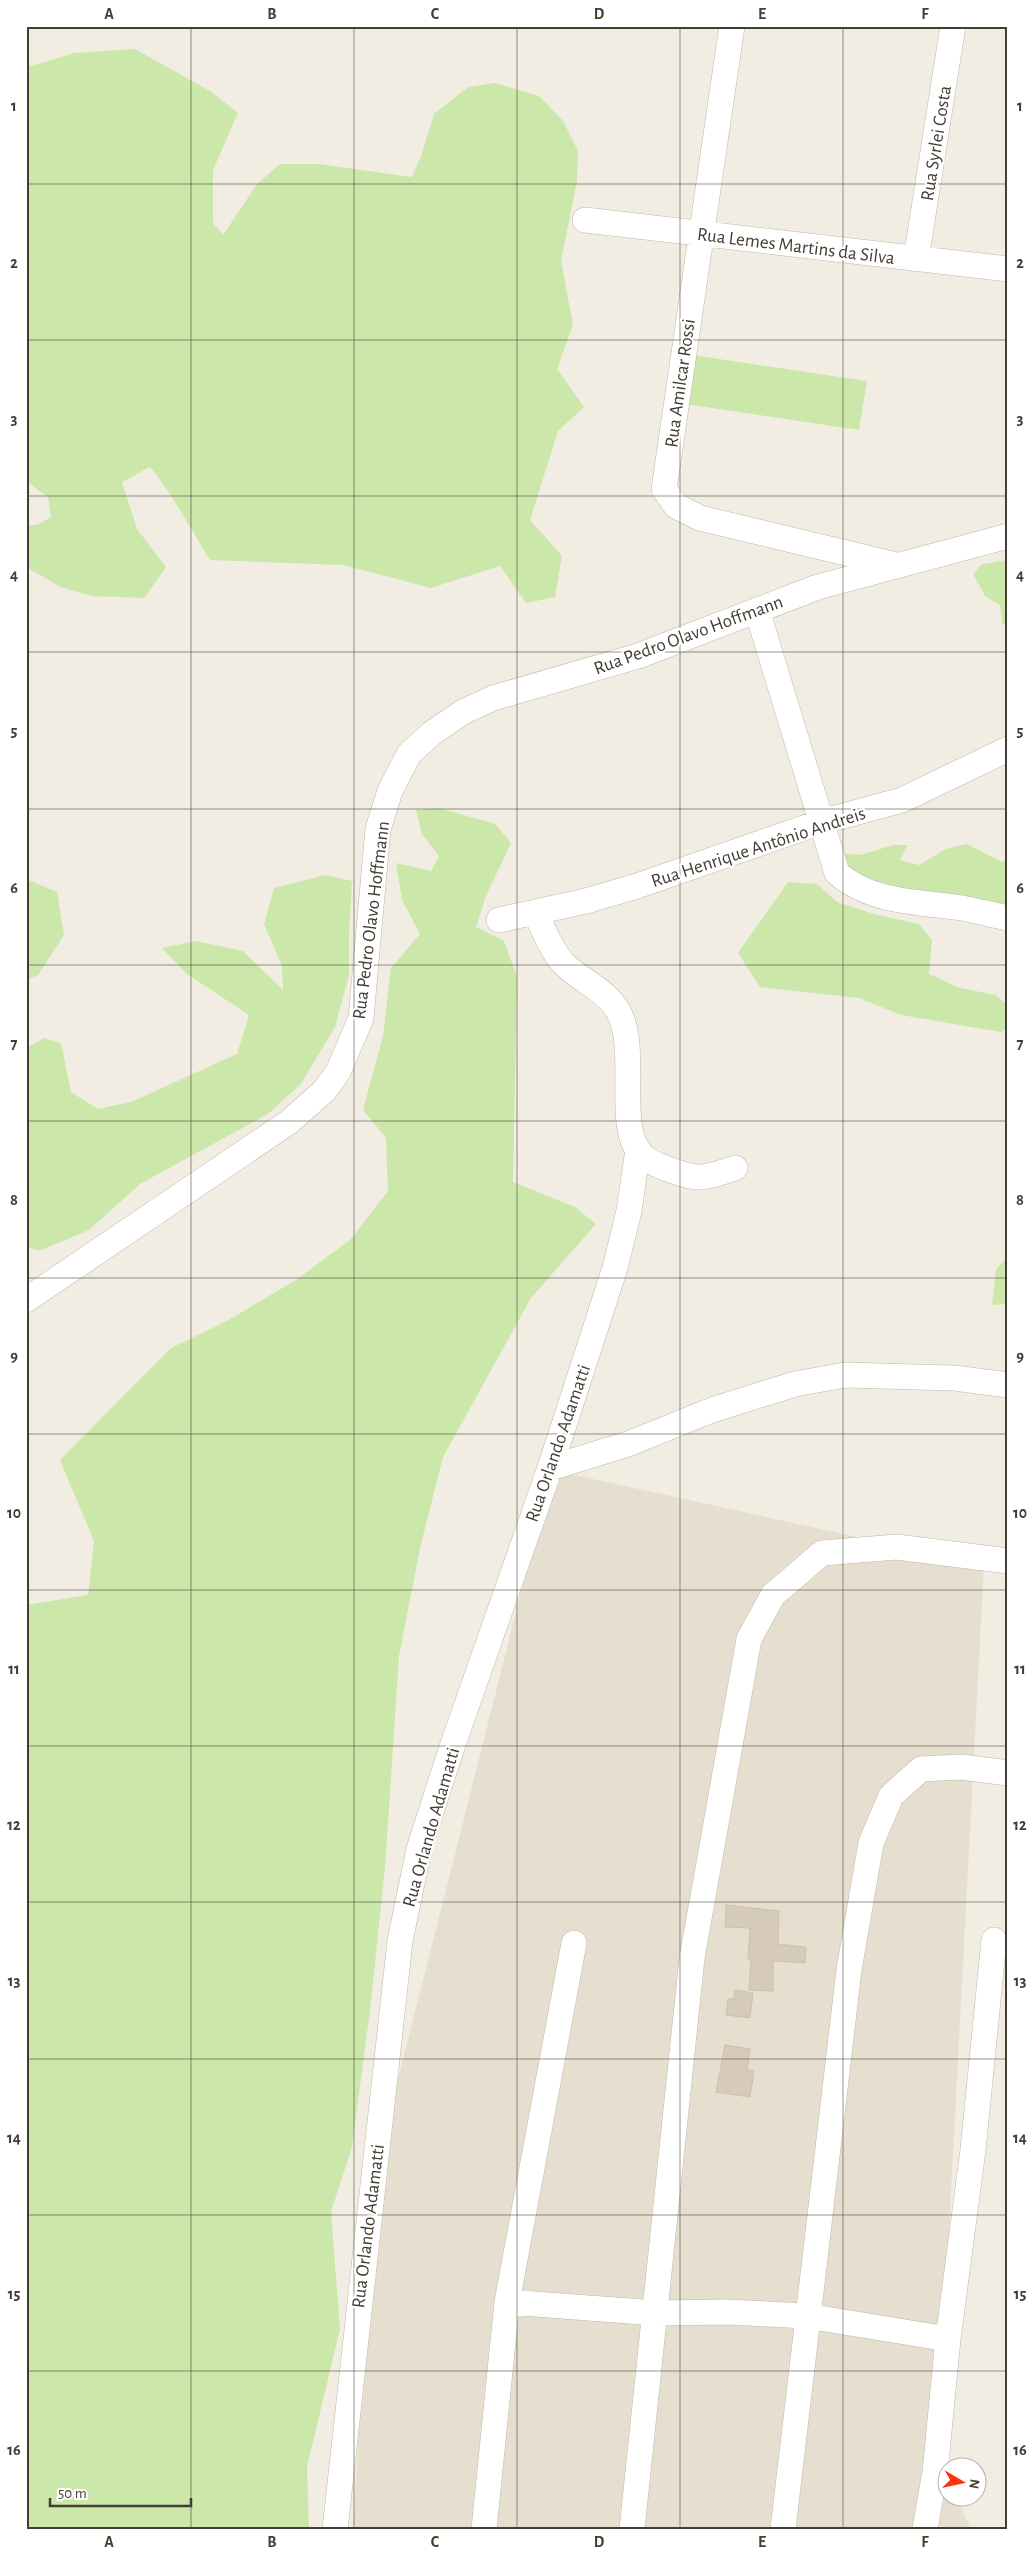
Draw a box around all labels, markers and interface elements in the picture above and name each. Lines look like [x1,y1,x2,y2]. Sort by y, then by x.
text: A [104,6,114,22]
text: B [267,6,277,22]
text: C [431,6,440,22]
text: D [594,6,605,22]
text: E [758,6,766,22]
text: F [921,6,929,22]
street label: Rua Syrlei Costa [918,84,955,202]
text: 1 [11,98,17,114]
text: 1 [1017,98,1023,114]
street label: Rua Lemes Martins da Silva [696,225,896,268]
text: 2 [10,255,18,271]
text: 2 [1016,255,1024,271]
street label: Rua Amilcar Rossi [662,318,699,449]
text: 3 [11,411,18,427]
text: 3 [1017,411,1024,427]
text: 4 [10,567,18,583]
text: 4 [1016,567,1024,583]
street label: Rua Pedro Olavo Hoffmann [591,592,786,679]
text: 5 [11,723,18,739]
text: 5 [1017,723,1024,739]
street label: Rua Henrique Antônio Andreis [649,804,868,891]
street label: Rua Pedro Olavo Hoffmann [350,820,393,1021]
text: 6 [10,880,18,896]
text: 6 [1016,880,1024,896]
text: 7 [11,1036,18,1052]
text: 7 [1017,1036,1024,1052]
text: 8 [10,1192,18,1208]
text: 8 [1016,1192,1024,1208]
text: 9 [10,1348,18,1364]
text: 9 [1016,1348,1024,1364]
street label: Rua Orlando Adamatti [523,1362,594,1525]
text: 10 [7,1505,21,1521]
text: 10 [1013,1505,1027,1521]
text: 11 [8,1661,20,1677]
text: 11 [1014,1661,1026,1677]
street label: Rua Orlando Adamatti [400,1745,463,1909]
text: 12 [7,1817,21,1833]
text: 12 [1013,1817,1027,1833]
text: 13 [8,1973,20,1989]
text: 13 [1014,1973,1026,1989]
text: 14 [7,2130,21,2146]
text: 14 [1013,2130,1027,2146]
street label: Rua Orlando Adamatti [349,2143,388,2309]
text: 15 [8,2286,20,2302]
text: 15 [1014,2286,1026,2302]
text: 16 [7,2442,21,2458]
text: 16 [1013,2442,1027,2458]
north arrow [936,2458,986,2508]
scale bar [50,2475,191,2507]
text: N [966,2478,982,2490]
text: 50 m [58,2486,87,2501]
text: A [104,2534,114,2550]
text: B [267,2534,277,2550]
text: C [431,2534,440,2550]
text: D [594,2534,605,2550]
text: E [758,2534,766,2550]
text: F [921,2534,929,2550]

